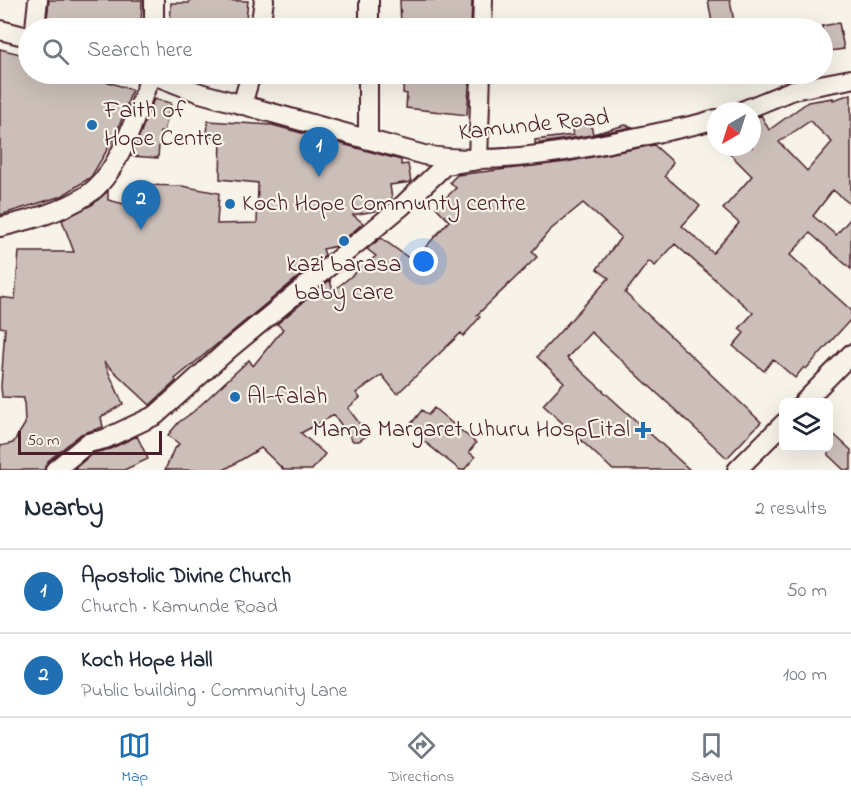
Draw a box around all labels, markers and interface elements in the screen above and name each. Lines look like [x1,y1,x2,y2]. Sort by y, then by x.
search box [18,18,833,84]
icon: search [39,35,72,68]
text: Search here [87,35,192,67]
place label: Faith of Hope Centre [103,94,222,157]
street label: Kamunde Road [457,101,611,151]
north arrow [707,102,761,156]
marker: Faith of Hope Centre [85,118,99,132]
pin: 1 [300,128,338,177]
pin: 2 [122,180,160,230]
place label: Koch Hope Communty centre [242,187,526,223]
marker: Koch Hope Communty centre [223,197,237,211]
marker: kazi barasa baby care [337,234,351,248]
your location [409,247,438,276]
place label: kazi barasa baby care [286,248,402,312]
place label: Al-falah [247,380,327,415]
marker: Al-falah [228,390,242,404]
map controls [779,398,833,452]
button: layers [779,398,833,452]
place label: Mama Margaret Uhuru Hosp[ital [312,413,630,448]
marker: Mama Margaret Uhuru Hosp[ital [634,421,652,439]
scale bar [18,428,162,456]
text: 50 m [27,429,59,453]
text: Nearby [24,490,103,528]
text: 2 results [755,495,827,524]
text: Apostolic Divine Church [81,561,291,593]
text: 1 [40,577,47,606]
text: 50 m [786,577,827,606]
text: Church · Kamunde Road [81,593,278,622]
text: Koch Hope Hall [81,645,212,677]
text: 2 [39,661,48,690]
text: 100 m [783,661,827,690]
text: Public building · Community Lane [81,677,348,706]
tab: Map [118,729,151,789]
tab: Directions [388,729,454,789]
tab: Saved [691,729,733,789]

